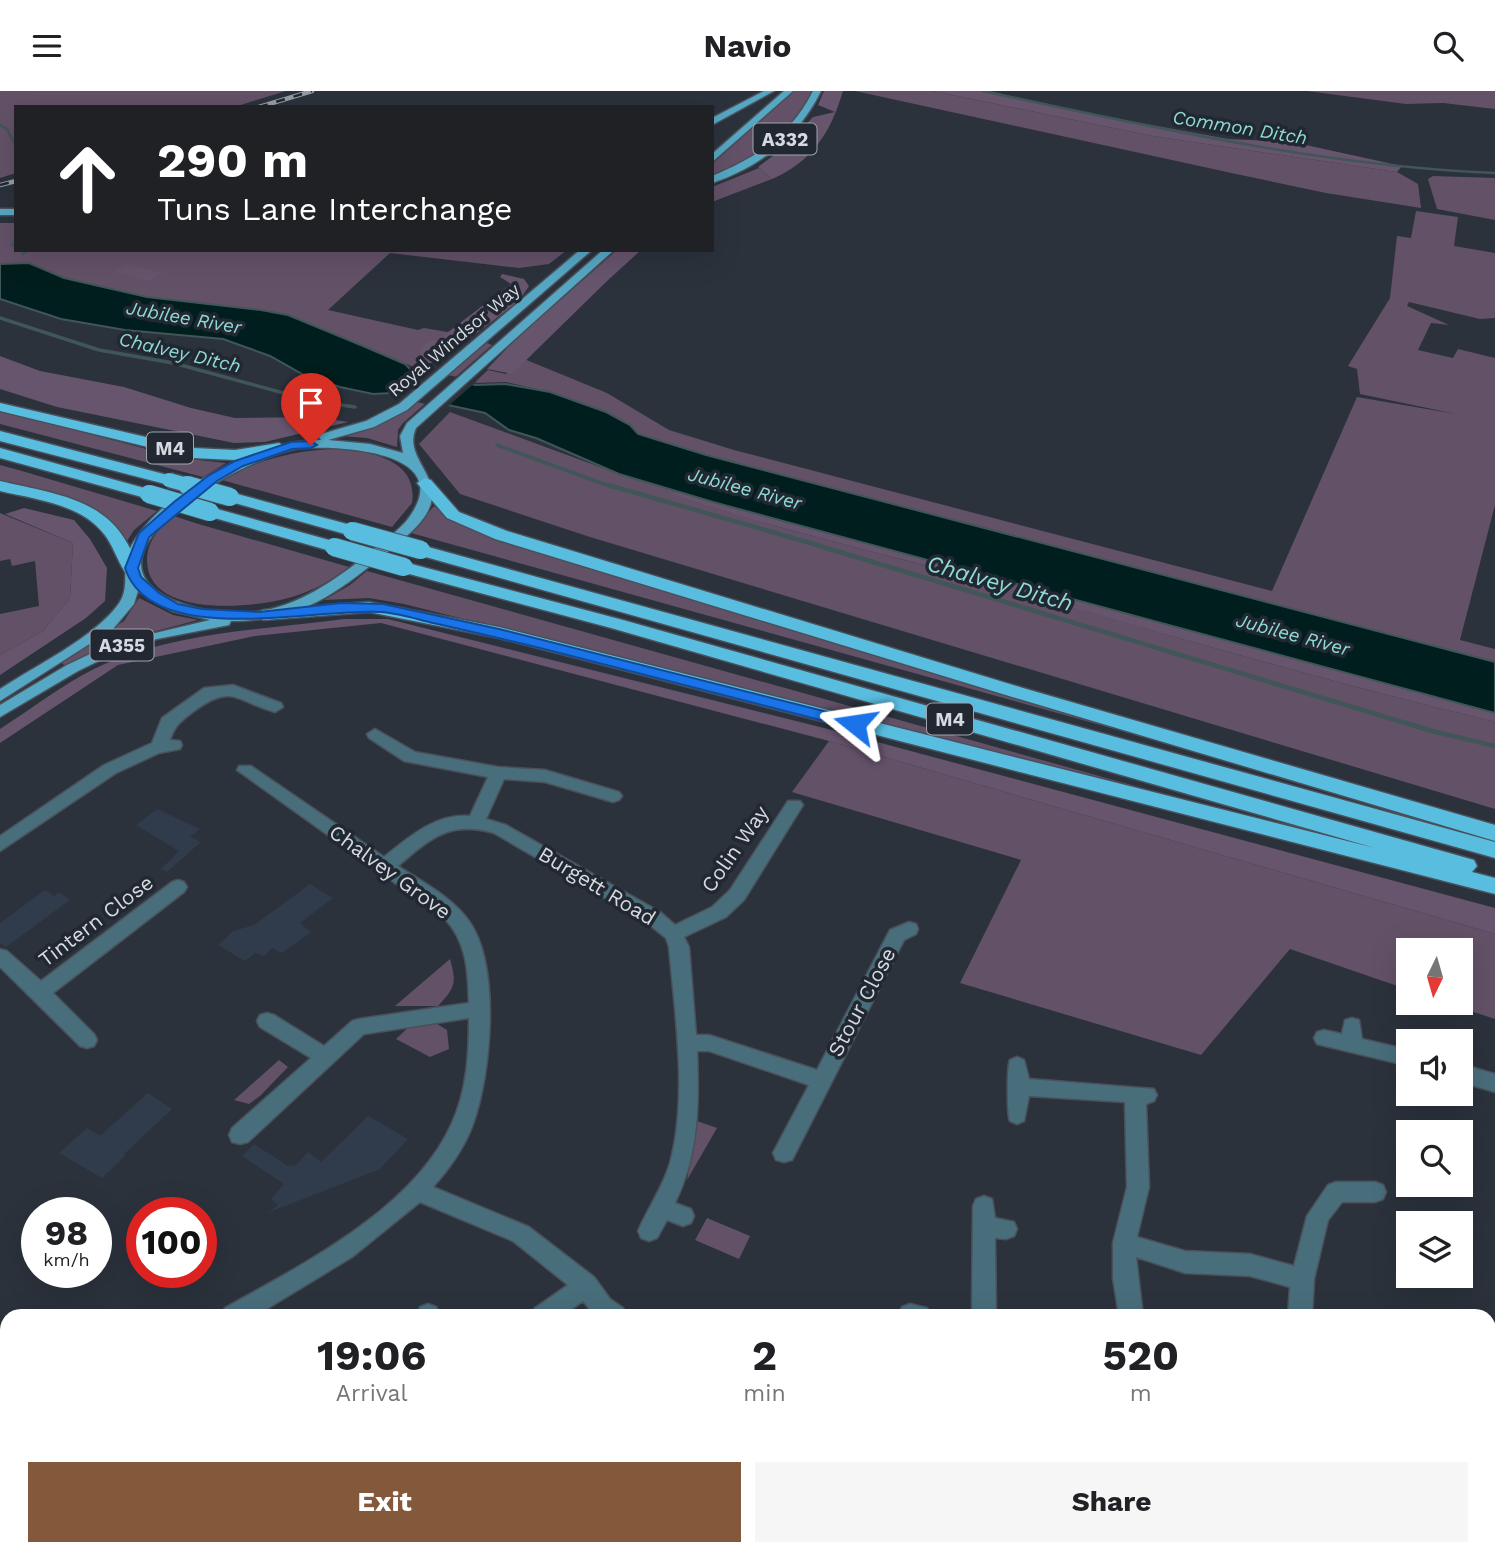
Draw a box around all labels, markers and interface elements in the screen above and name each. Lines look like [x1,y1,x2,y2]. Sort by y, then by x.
icon: menu [28,27,66,65]
text: Navio [704,27,791,65]
icon: search [1429,27,1467,65]
water label: Common Ditch [1171,105,1309,149]
road number: A332 [754,123,816,155]
text: 290 m [157,131,308,189]
icon: ahead [42,133,133,224]
text: Tuns Lane Interchange [157,190,512,228]
street label: Royal Windsor Way [384,278,524,401]
water label: Jubilee River [124,296,244,339]
water label: Chalvey Ditch [117,327,243,378]
pin [281,373,341,445]
icon: arrive [292,384,330,422]
road number: M4 [147,433,193,463]
water label: Jubilee River [686,462,805,515]
water label: Chalvey Ditch [924,550,1076,617]
water label: Jubilee River [1234,608,1353,661]
road number: A355 [90,629,154,660]
position arrow [818,687,892,761]
road number: M4 [927,703,973,734]
street label: Colin Way [696,800,774,897]
street label: Chalvey Grove [325,819,456,924]
street label: Burgett Road [534,841,660,930]
street label: Tintern Close [33,869,158,972]
north arrow [1396,938,1474,1015]
map controls [1396,938,1473,1288]
street label: Stour Close [822,943,901,1060]
button: sound [1396,1029,1473,1106]
button: search [1396,1120,1473,1197]
speed limit sign: 100 [126,1197,217,1288]
button: layers [1396,1211,1473,1288]
text: 98 [45,1212,88,1254]
text: km/h [43,1249,90,1270]
text: 19:06 [317,1331,426,1380]
text: 2 [752,1331,777,1380]
text: 520 [1103,1331,1179,1380]
text: Arrival [336,1380,408,1407]
text: min [743,1380,786,1407]
text: m [1130,1380,1152,1407]
button: Exit [28,1462,741,1542]
button: Share [755,1462,1468,1542]

